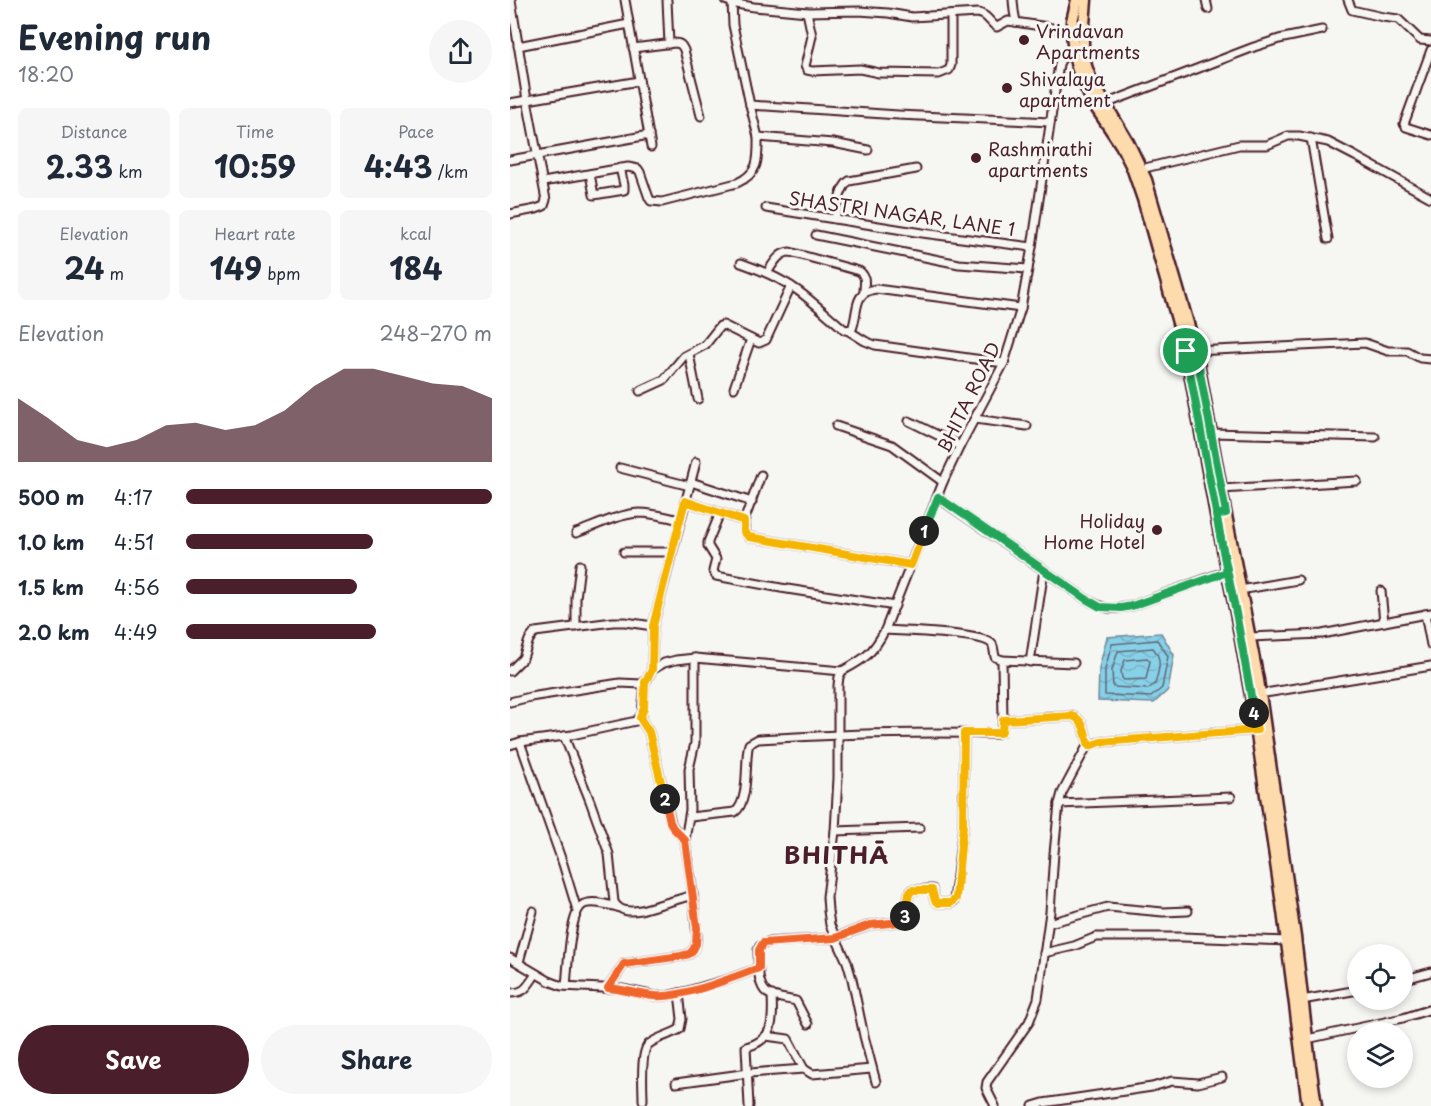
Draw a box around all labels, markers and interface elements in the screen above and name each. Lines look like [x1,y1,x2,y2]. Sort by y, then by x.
text: Evening run [18,11,211,61]
place label: Vrindavan Apartments [1036,17,1140,65]
button: share [429,20,492,83]
marker: Vrindavan Apartments [1017,33,1031,47]
text: 18:20 [18,59,74,89]
place label: Shivalaya apartment [1019,65,1111,113]
marker: Shivalaya apartment [1000,81,1014,95]
text: Distance [60,119,128,143]
text: Time [236,119,274,143]
text: Pace [398,119,434,143]
place label: Rashmirathi apartments [988,135,1093,183]
text: 2.33 [46,143,113,188]
text: 10:59 [214,143,296,188]
text: 4:43 [364,143,433,188]
marker: Rashmirathi apartments [969,151,983,165]
text: km [113,159,142,183]
text: /km [433,159,468,183]
street label: SHASTRI NAGAR, LANE 1 [787,184,1017,242]
text: Elevation [59,221,129,245]
text: Heart rate [215,221,295,245]
text: kcal [400,221,432,245]
text: 24 [64,245,104,290]
text: 149 [209,245,262,290]
text: 184 [389,245,443,290]
text: m [104,261,124,285]
text: bpm [262,261,301,285]
text: Elevation [18,318,104,348]
text: 248–270 m [380,318,492,348]
pin [1160,325,1211,376]
icon: arrive [1169,334,1202,367]
street label: BHITA ROAD [930,337,1006,457]
text: 500 m [18,482,85,512]
text: 4:17 [114,482,153,512]
place label: Holiday Home Hotel [1043,507,1145,555]
pin: 1 [909,516,939,546]
text: 1 [920,519,928,543]
marker: Holiday Home Hotel [1150,523,1164,537]
text: 1.0 km [18,527,85,557]
text: 4:51 [114,527,154,557]
text: 1.5 km [18,572,84,602]
text: 4:56 [114,572,160,602]
text: 2.0 km [18,617,90,647]
text: 4:49 [114,617,157,647]
pin: 4 [1239,698,1269,728]
text: 4 [1249,701,1259,725]
pin: 2 [650,784,680,814]
text: 2 [659,787,671,811]
district label: BHITHĀ [784,836,890,872]
pin: 3 [890,901,920,931]
text: 3 [900,904,910,928]
map controls [1347,944,1413,1088]
button: locate [1347,944,1413,1010]
button: layers [1347,1022,1413,1088]
button: Save [18,1025,249,1094]
button: Share [261,1025,492,1094]

